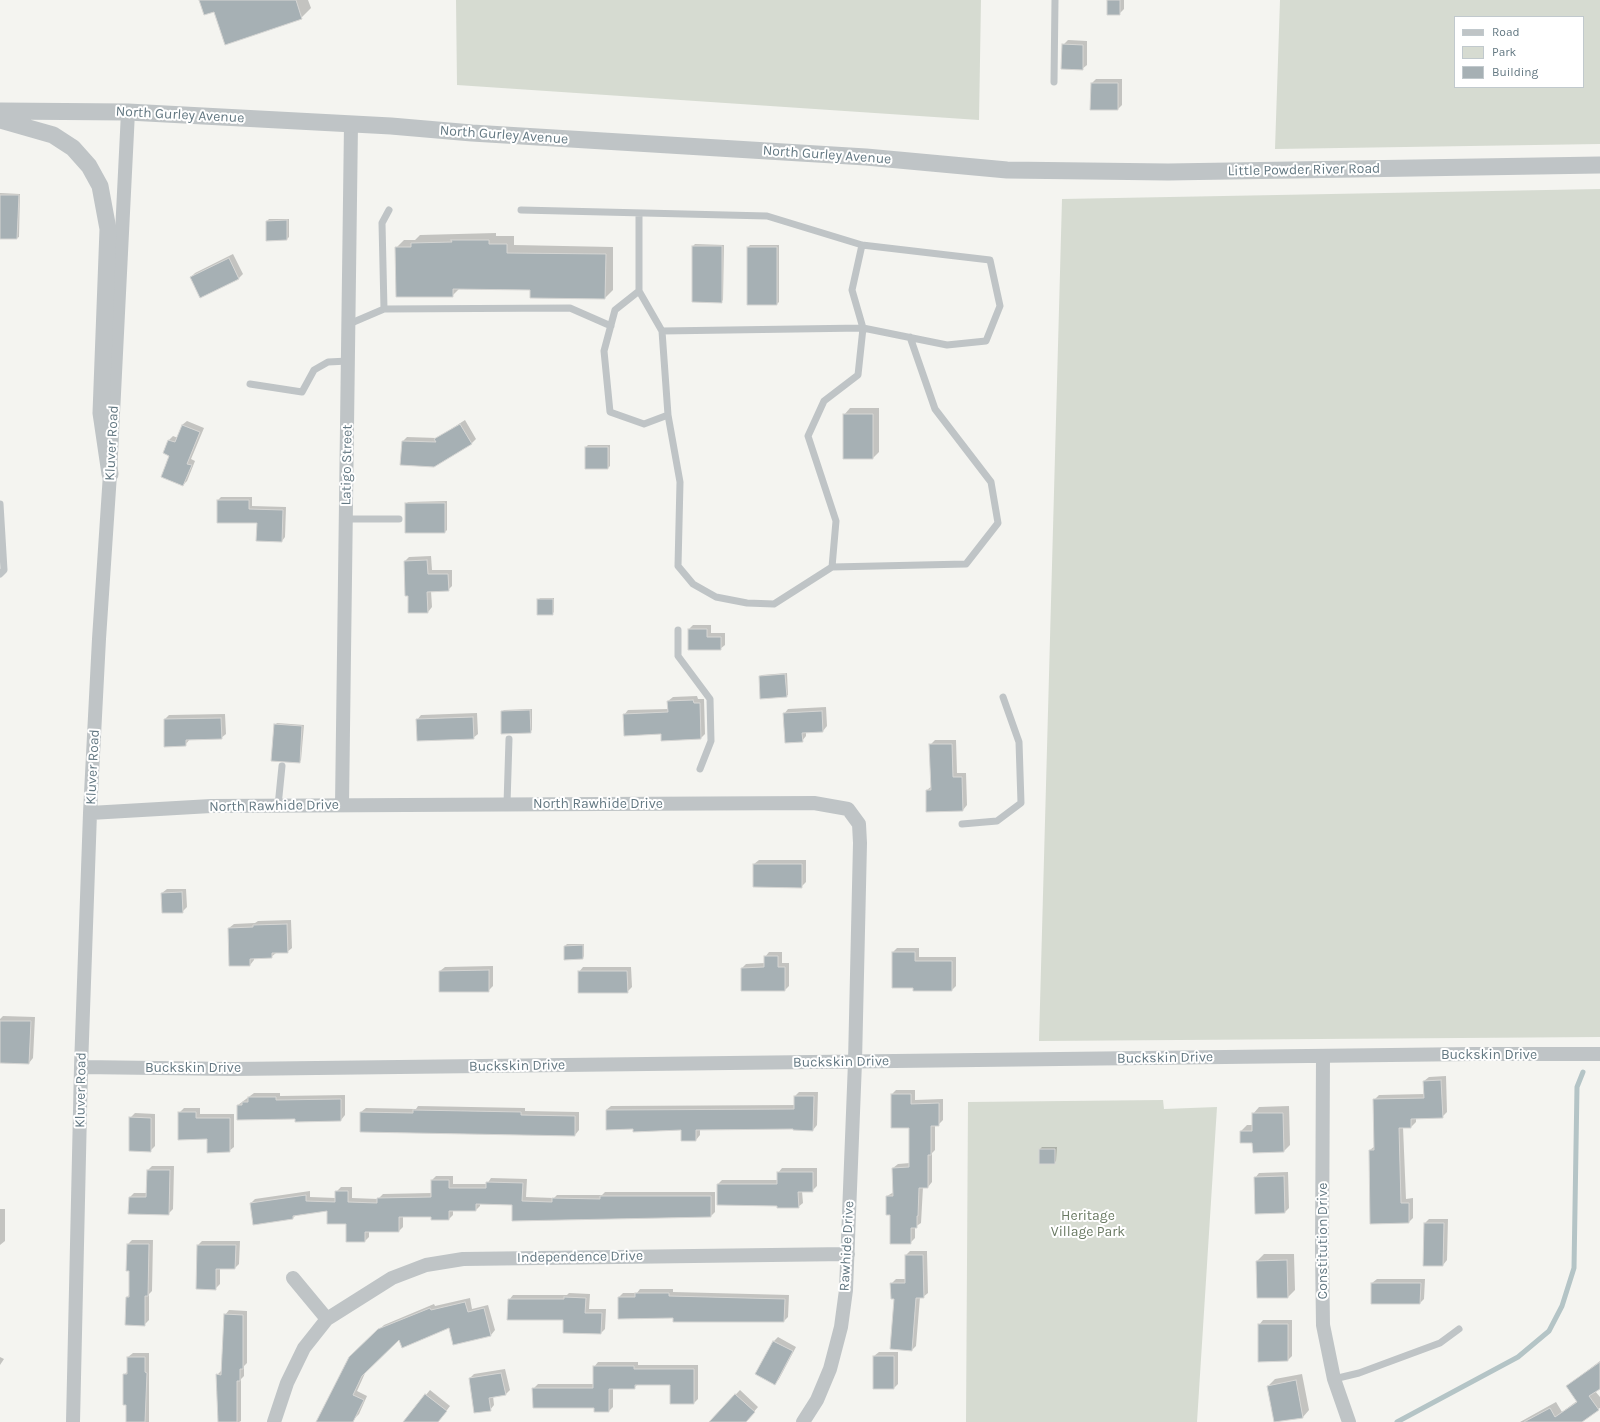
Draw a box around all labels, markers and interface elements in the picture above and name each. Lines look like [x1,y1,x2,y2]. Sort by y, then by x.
legend [1454,16,1584,88]
text: Road [1492,25,1520,39]
text: Park [1492,45,1516,59]
text: Building [1492,65,1538,79]
street label: North Gurley Avenue [115,103,245,127]
street label: North Gurley Avenue [439,122,569,148]
street label: North Gurley Avenue [762,142,892,168]
street label: Little Powder River Road [1228,160,1380,180]
street label: Kluver Road [102,405,122,481]
street label: Latigo Street [338,424,356,506]
street label: Kluver Road [83,729,103,805]
street label: North Rawhide Drive [209,796,339,816]
street label: North Rawhide Drive [533,796,663,812]
street label: Buckskin Drive [1441,1047,1537,1063]
street label: Buckskin Drive [1117,1049,1213,1067]
street label: Kluver Road [72,1052,90,1128]
street label: Buckskin Drive [793,1053,889,1071]
street label: Buckskin Drive [469,1057,565,1075]
street label: Buckskin Drive [145,1060,241,1076]
street label: Constitution Drive [1315,1183,1331,1299]
street label: Rawhide Drive [836,1200,858,1292]
park label: Heritage Village Park [1051,1208,1125,1240]
street label: Independence Drive [517,1248,643,1266]

